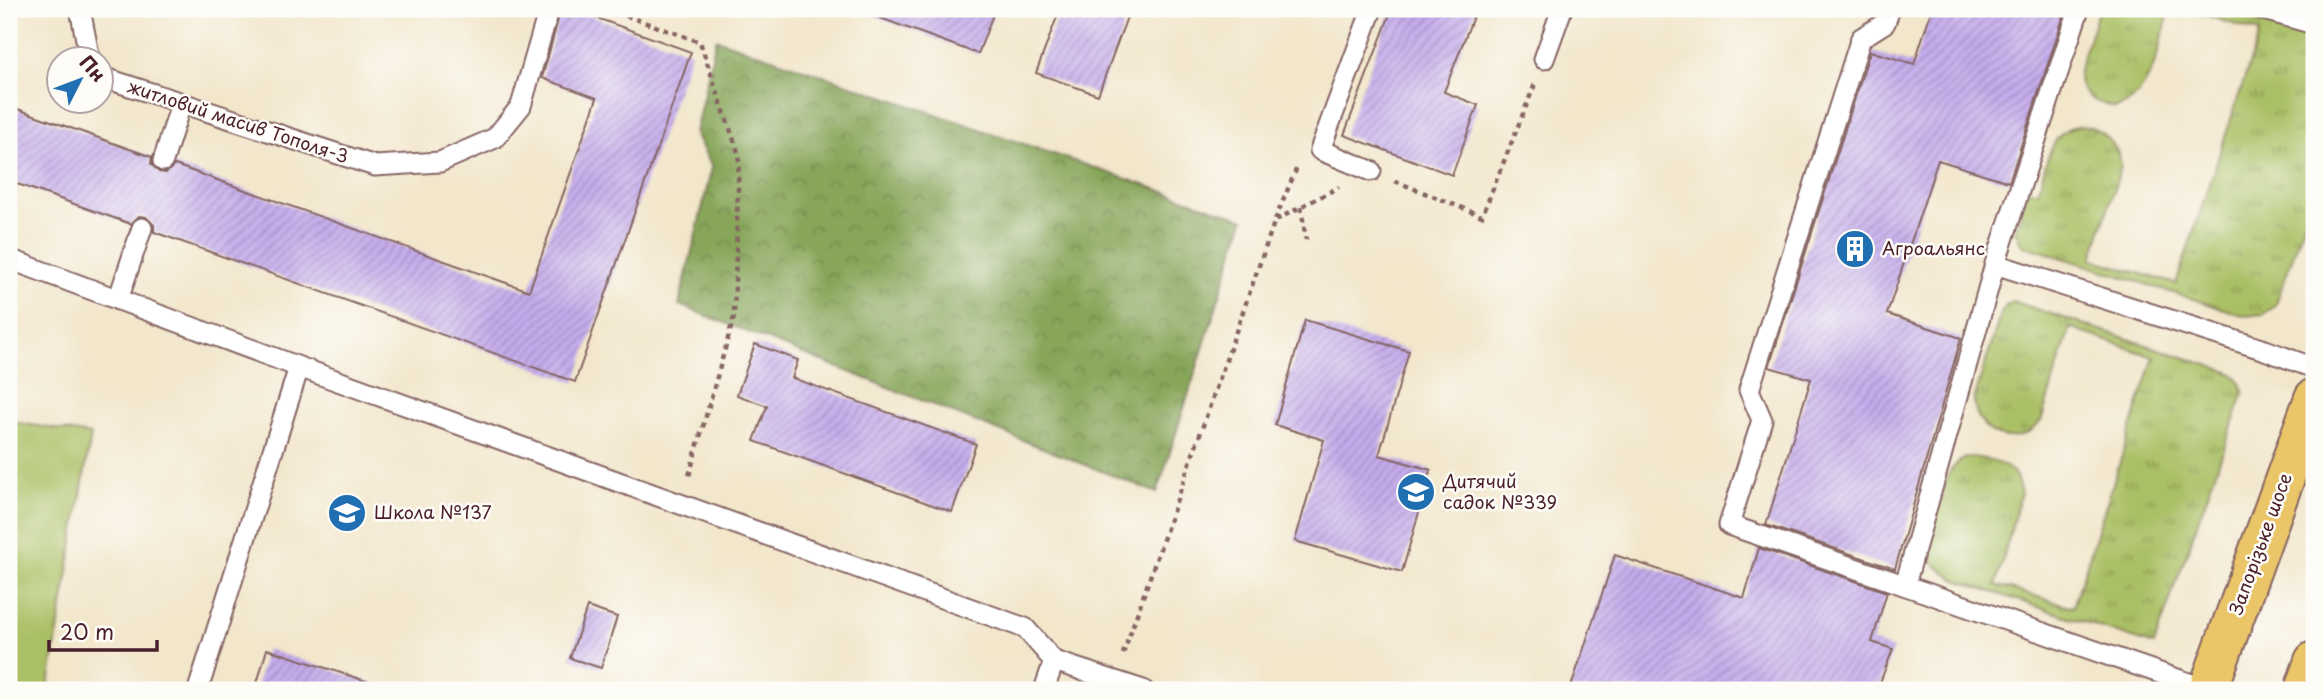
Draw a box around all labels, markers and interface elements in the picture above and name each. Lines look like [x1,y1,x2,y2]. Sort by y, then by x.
north arrow [46,46,116,116]
text: Пн [74,48,113,88]
street label: житловий масив Тополя-3 [124,72,352,169]
building icon: Агроальянс [1834,228,1876,270]
place label: Агроальянс [1882,234,1985,261]
place label: Дитячий садок №339 [1442,467,1557,515]
street label: Запорізьке шосе [2221,469,2298,618]
school or university icon: Дитячий садок №339 [1395,471,1437,513]
school or university icon: Школа №137 [326,492,368,534]
place label: Школа №137 [374,498,492,525]
scale bar [49,608,158,652]
text: 20 m [60,615,114,647]

